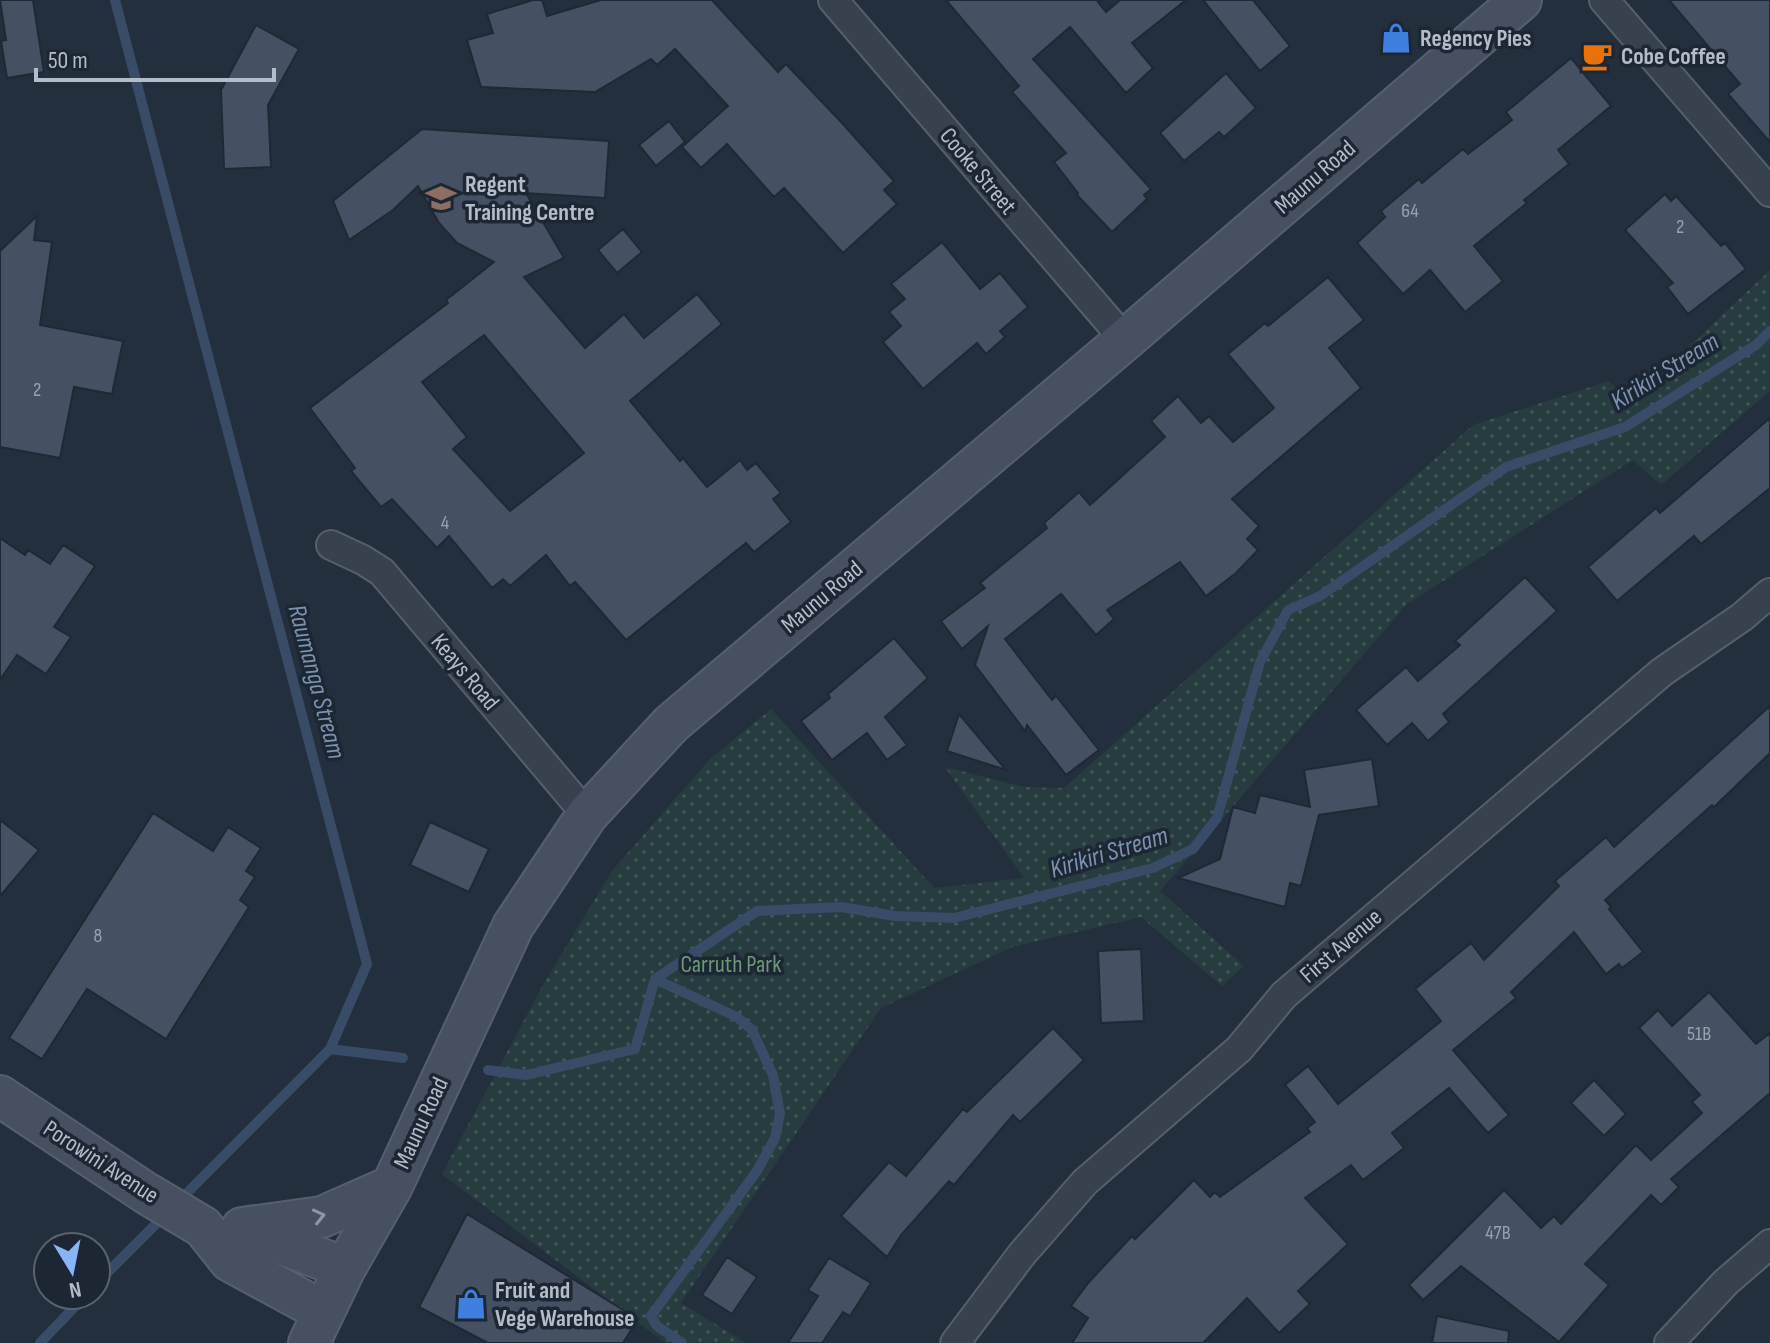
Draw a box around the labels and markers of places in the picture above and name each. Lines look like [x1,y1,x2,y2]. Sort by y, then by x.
shop icon: Regency Pies [1379,21,1413,55]
place label: Regency Pies [1420,24,1532,53]
cafe icon: Cobe Coffee [1580,39,1614,73]
place label: Cobe Coffee [1621,42,1726,71]
place label: Regent Training Centre [465,170,594,227]
school or university icon: Regent Training Centre [424,181,458,215]
place label: Fruit and Vege Warehouse [495,1276,634,1333]
shop icon: Fruit and Vege Warehouse [454,1287,488,1321]

